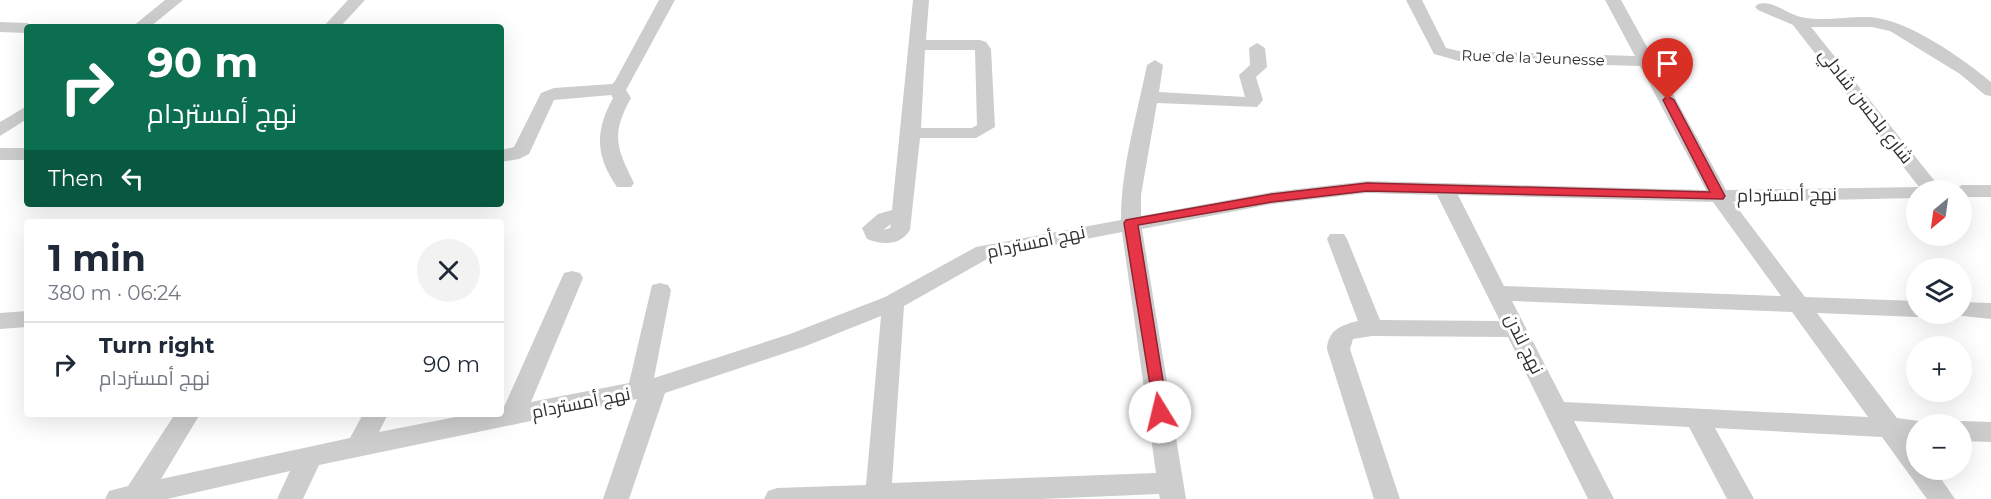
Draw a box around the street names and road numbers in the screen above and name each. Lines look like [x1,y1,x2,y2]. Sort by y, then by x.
street label: شارع بلحسن شادلي [1812,44,1918,170]
street label: Rue de la Jeunesse [1461,46,1605,69]
street label: نهج أمستردام [1737,183,1837,208]
street label: نهج أمستردام [985,221,1087,264]
street label: نهج لندن [1499,310,1548,378]
street label: نهج أمستردام [530,383,632,424]

